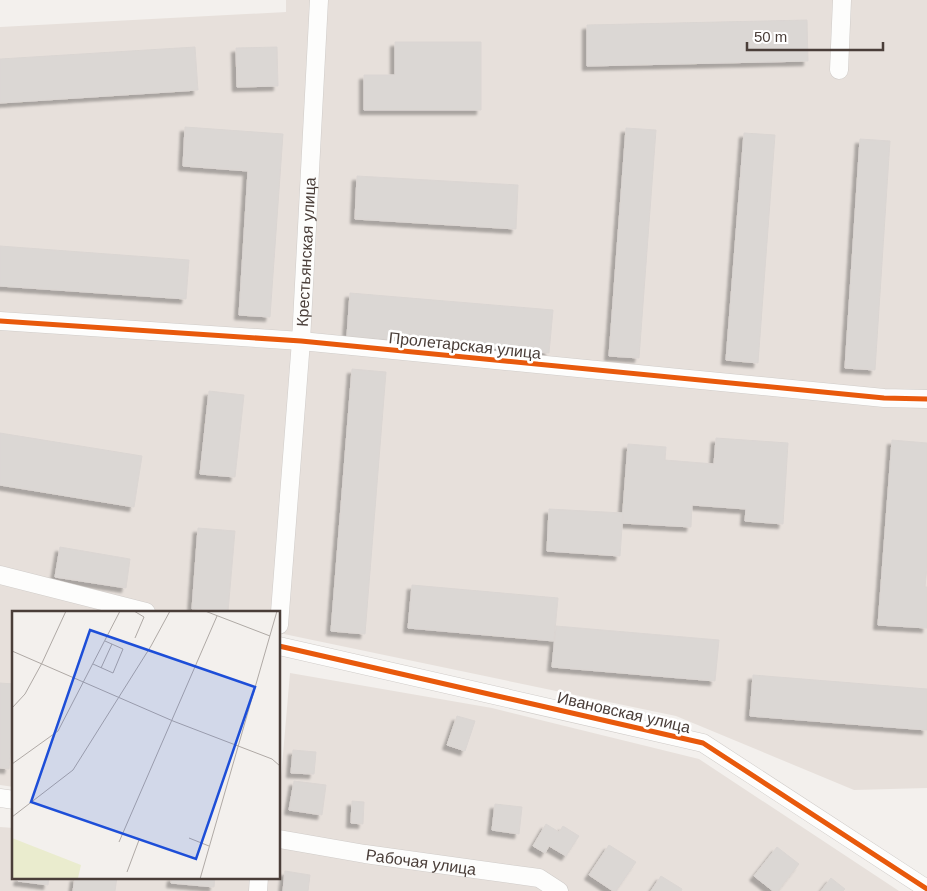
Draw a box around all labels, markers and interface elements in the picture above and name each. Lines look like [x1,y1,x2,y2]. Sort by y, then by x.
scale bar [747,20,883,52]
text: 50 m [754,28,787,45]
street label: Крестьянская улица [294,177,319,327]
street label: Пролетарская улица [388,329,542,362]
inset map [12,611,280,878]
street label: Ивановская улица [556,689,692,736]
street label: Рабочая улица [365,846,477,878]

